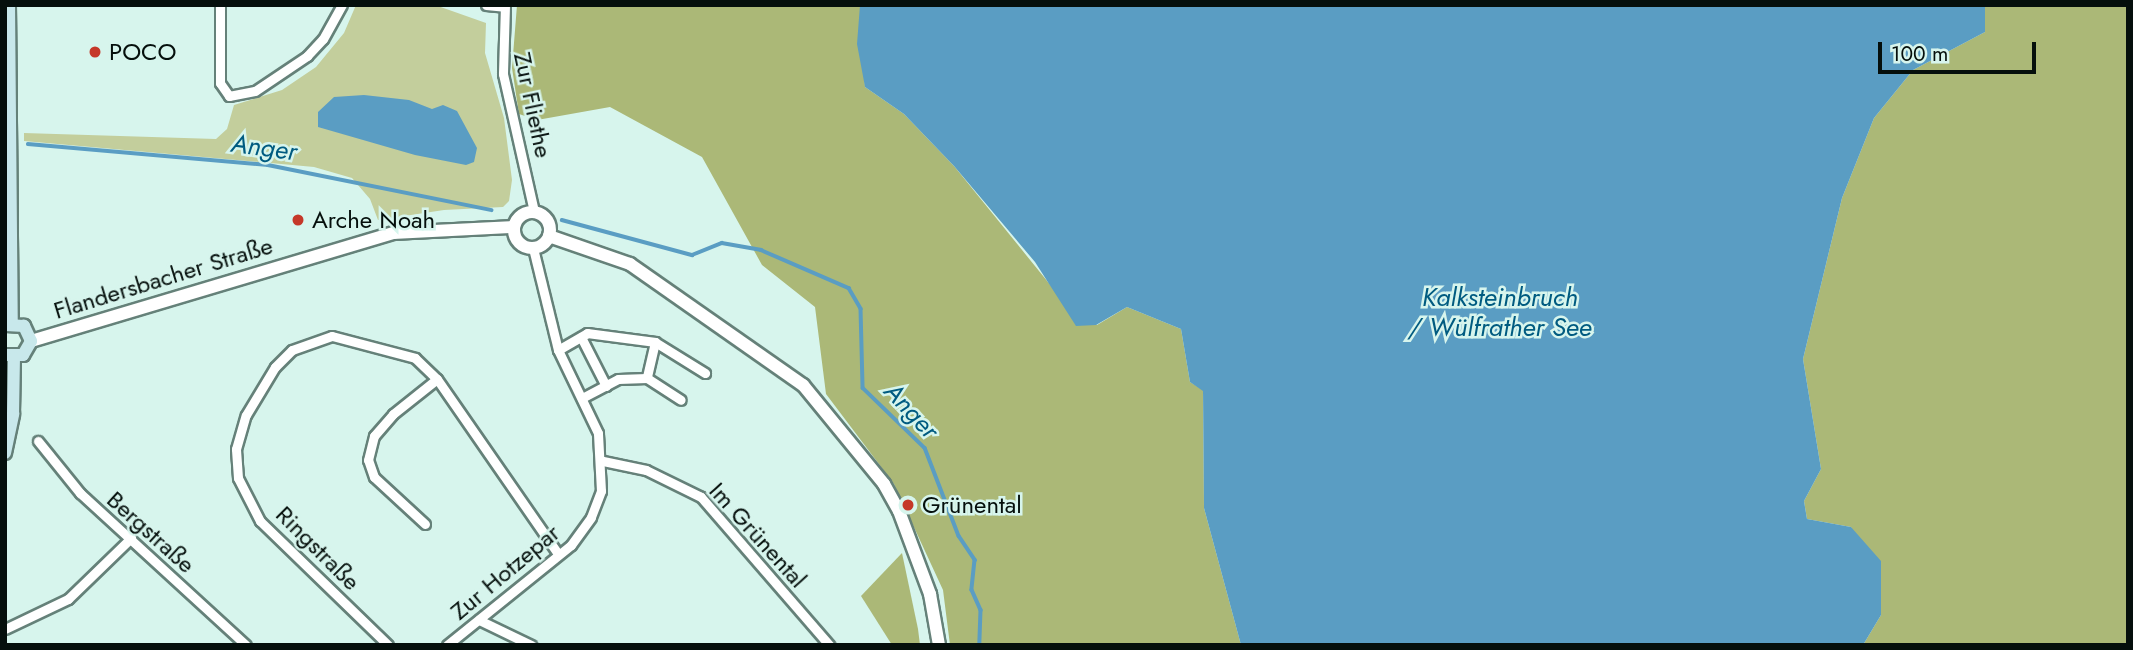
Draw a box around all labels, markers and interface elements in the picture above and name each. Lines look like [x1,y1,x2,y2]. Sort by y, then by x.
scale bar [1881,28,2038,72]
place label: POCO [109,38,177,66]
text: 100 m [1891,39,1948,69]
marker: POCO [87,44,103,60]
street label: Zur Fliethe [508,50,558,160]
water label: Anger [229,128,299,168]
place label: Arche Noah [312,206,435,234]
marker: Arche Noah [290,212,306,228]
street label: Flandersbacher Straße [50,231,276,325]
water label: Kalksteinbruch / Wülfrather See [1408,282,1592,344]
water label: Anger [877,376,945,446]
street label: Im Grünental [703,476,813,594]
street label: Bergstraße [101,485,201,579]
place label: Grünental [922,491,1022,519]
marker: Grünental [900,497,916,513]
street label: Ringstraße [270,500,366,596]
street label: Zur Hotzepar [445,518,565,626]

